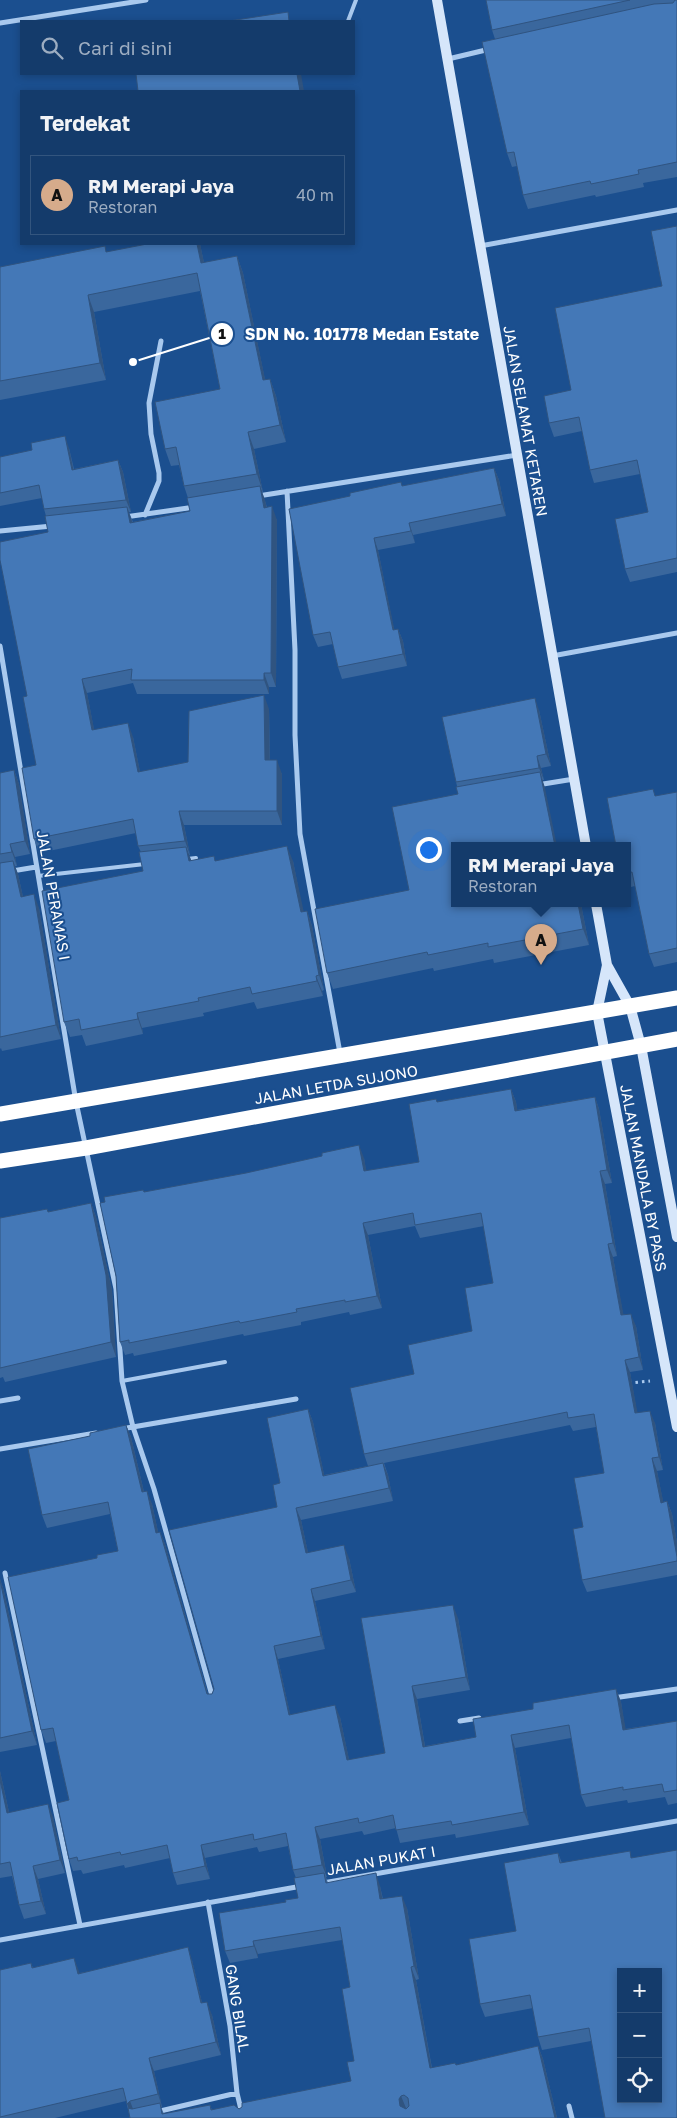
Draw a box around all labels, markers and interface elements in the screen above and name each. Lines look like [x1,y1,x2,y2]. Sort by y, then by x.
search box [20,20,355,75]
icon: search [38,34,66,62]
text: Cari di sini [78,36,172,59]
text: Terdekat [40,110,130,136]
text: RM Merapi Jaya [88,174,234,197]
text: A [51,185,63,205]
text: 40 m [296,185,334,205]
text: Restoran [88,197,157,217]
callout: SDN No. 101778 Medan Estate [210,319,489,350]
text: 1 [218,324,226,342]
text: SDN No. 101778 Medan Estate [245,324,479,344]
street label: JALAN SELAMAT KETAREN [500,324,552,518]
street label: JALAN PERAMAS I [34,828,74,962]
your location [416,837,442,863]
popup [451,842,631,907]
text: RM Merapi Jaya [468,853,614,876]
text: Restoran [468,876,537,896]
pin: A [525,924,557,965]
street label: JALAN LETDA SUJONO [253,1061,419,1107]
street label: JALAN MANDALA BY PASS [617,1083,671,1273]
street label: JALAN PUKAT I [325,1842,437,1878]
street label: GANG BILAL [222,1963,254,2054]
map controls [617,1968,662,2103]
button: + [617,1968,662,2013]
button: − [617,2013,662,2058]
button: locate [617,2058,662,2103]

